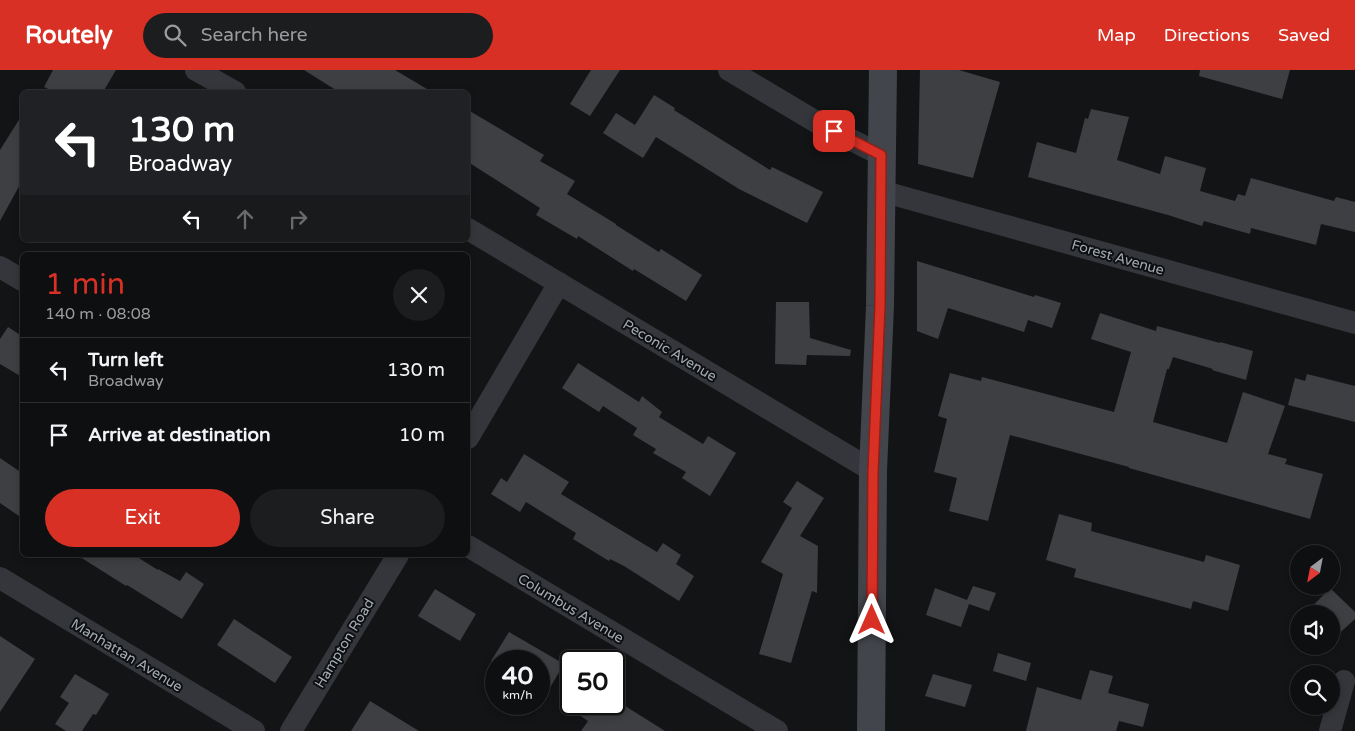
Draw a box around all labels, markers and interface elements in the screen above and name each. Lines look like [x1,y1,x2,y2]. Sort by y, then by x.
search box [143,13,493,58]
text: Routely [25,21,113,50]
icon: search [161,21,189,49]
text: Search here [201,24,308,46]
text: Map [1097,24,1136,46]
text: Directions [1164,24,1250,46]
text: Saved [1278,24,1330,46]
text: 130 m [128,109,235,151]
icon: left [45,110,110,175]
pin [813,110,855,152]
icon: arrive [820,117,848,145]
text: Broadway [128,151,232,177]
icon: left [178,205,206,233]
icon: ahead [231,205,259,233]
icon: right [284,205,312,233]
street label: Forest Avenue [1070,236,1166,279]
text: 1 min [45,266,125,303]
button: close [393,269,445,321]
text: 140 m · 08:08 [45,304,151,324]
street label: Peconic Avenue [620,316,720,385]
text: Turn left [88,349,164,371]
icon: left [45,356,73,384]
text: 130 m [387,359,445,381]
text: Broadway [88,371,164,391]
icon: arrive [45,421,73,449]
text: Arrive at destination [88,424,271,446]
text: 10 m [399,424,445,446]
button: Exit [45,489,240,547]
button: Share [250,489,445,547]
north arrow [1290,545,1340,595]
map controls [1290,545,1340,715]
street label: Columbus Avenue [515,570,627,647]
position arrow [845,593,897,645]
street label: Hampton Road [311,596,378,691]
button: sound [1290,605,1340,655]
street label: Manhattan Avenue [68,615,186,695]
speed limit sign: 50 [560,650,625,715]
text: 40 [502,661,533,691]
button: search [1290,665,1340,715]
text: km/h [502,688,533,702]

